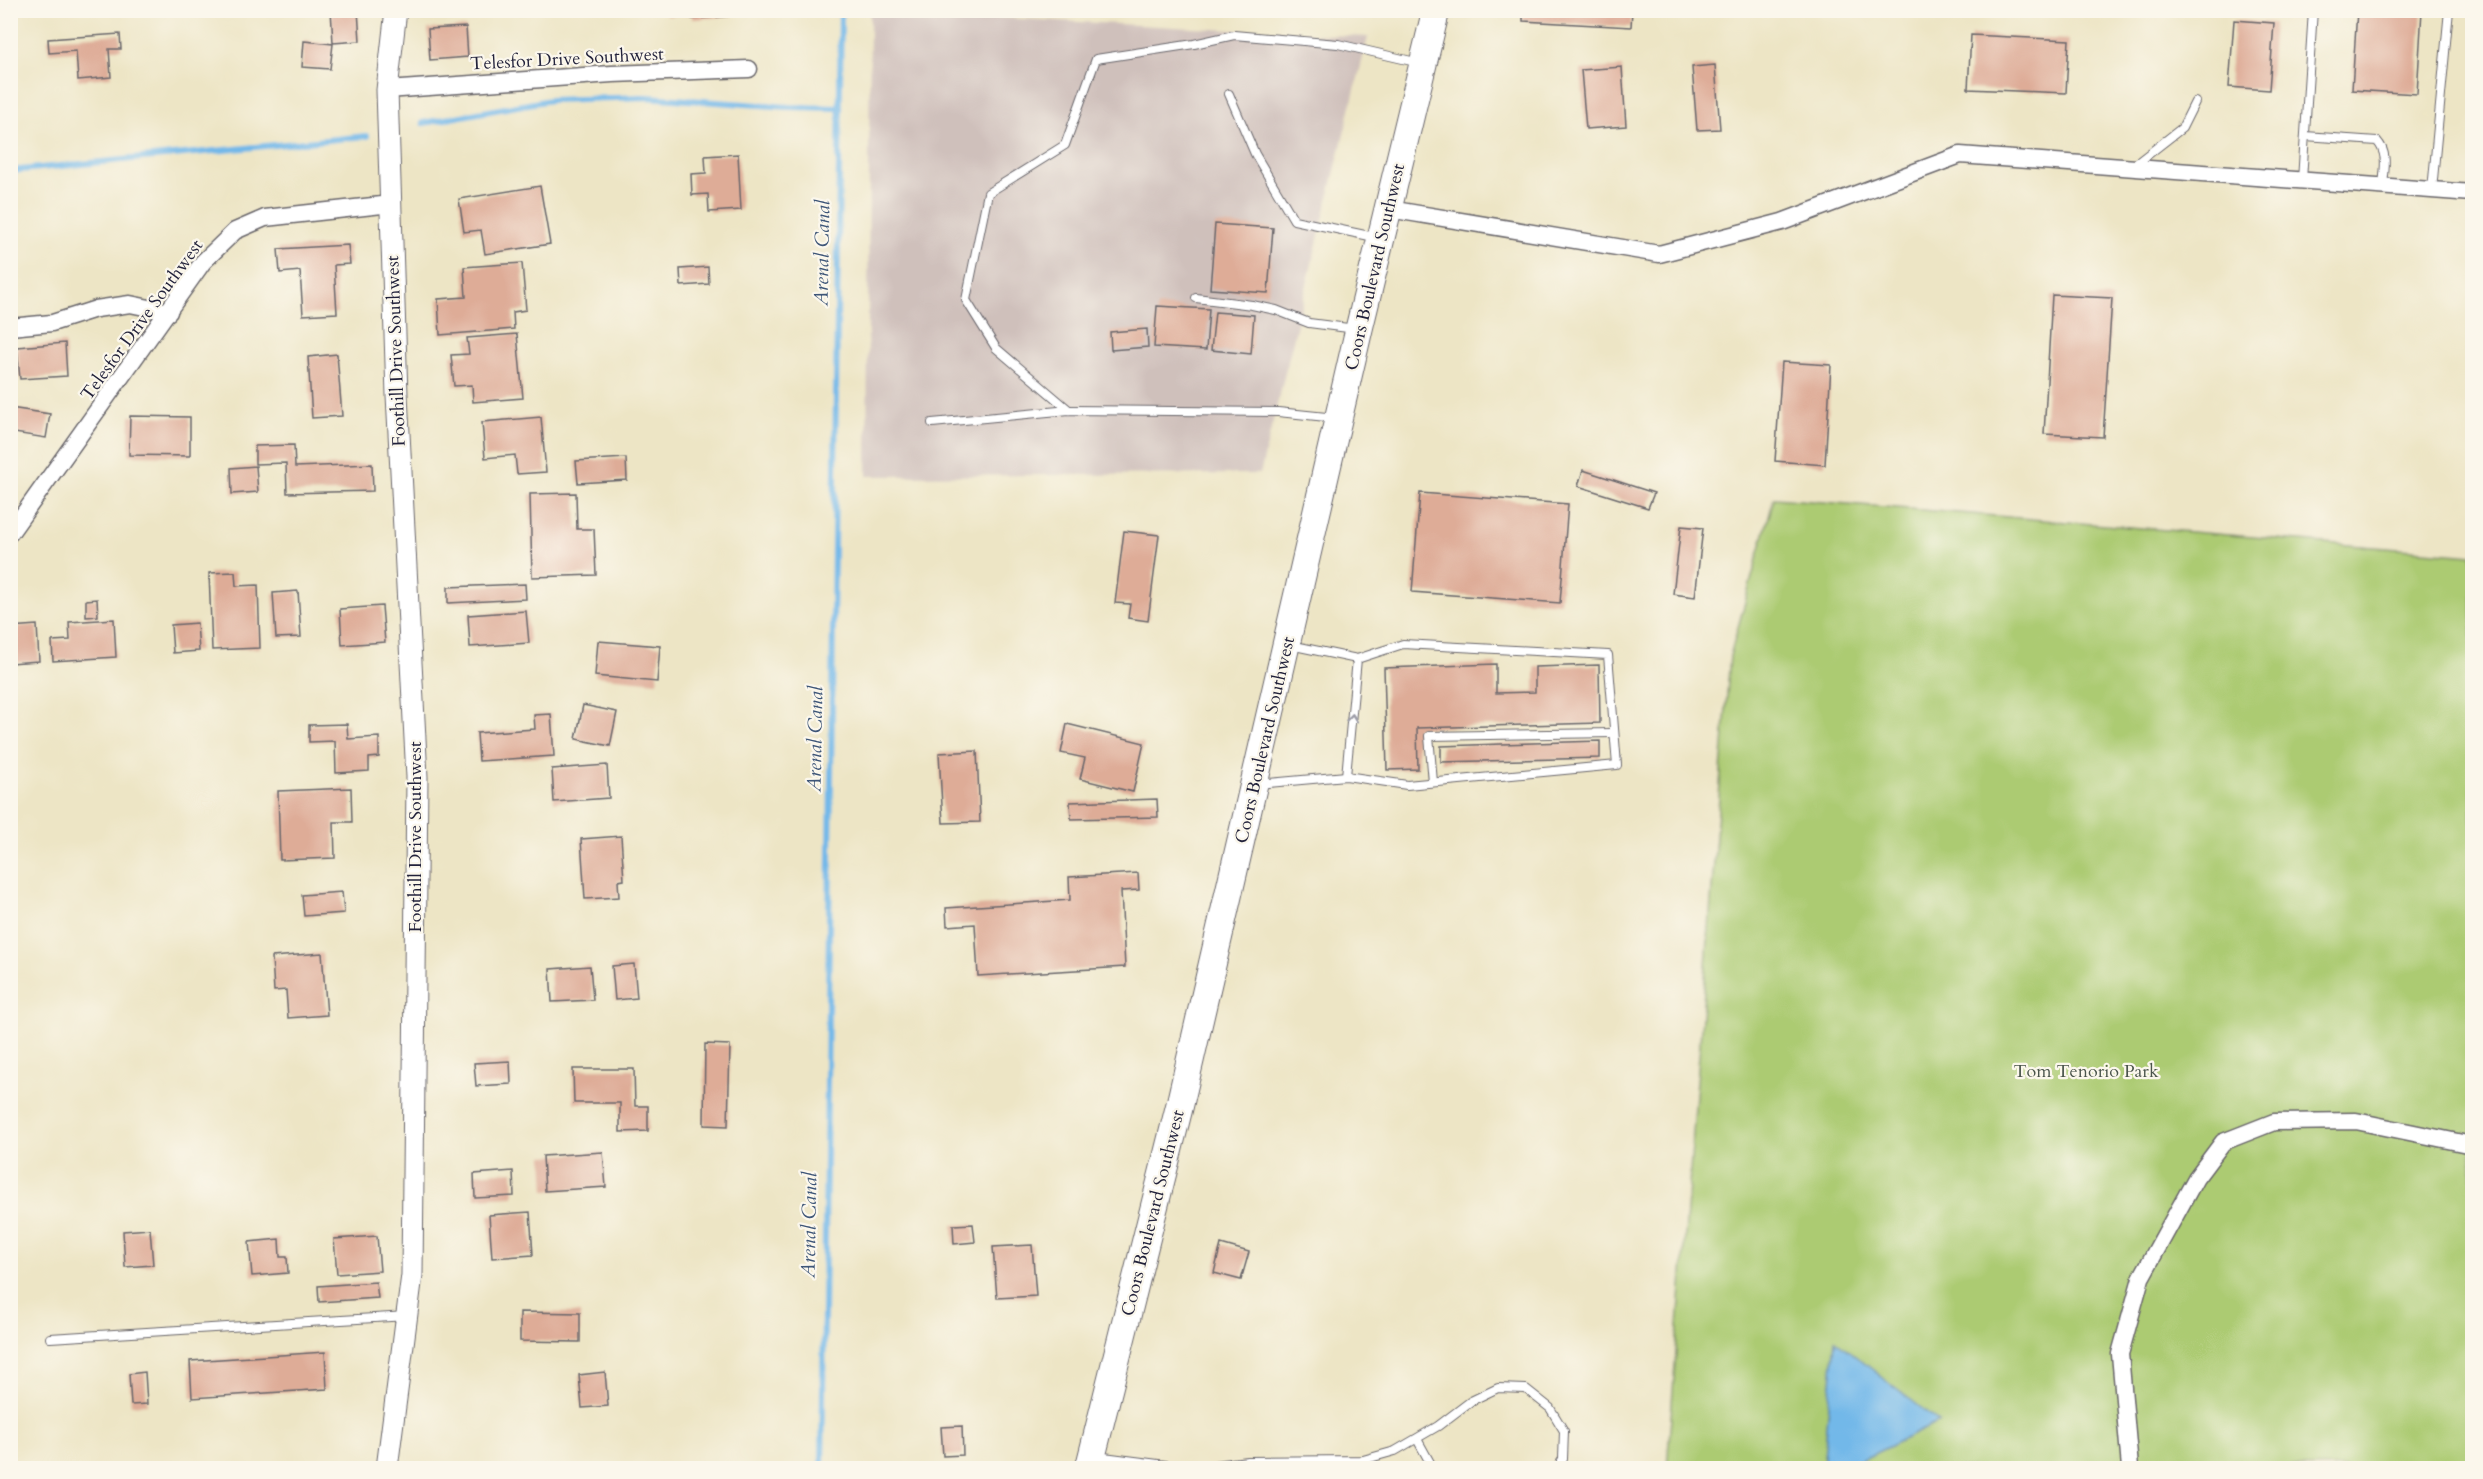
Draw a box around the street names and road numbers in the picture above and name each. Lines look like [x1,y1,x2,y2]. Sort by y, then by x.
street label: Telesfor Drive Southwest [470,41,665,77]
street label: Coors Boulevard Southwest [1339,161,1411,373]
street label: Telesfor Drive Southwest [75,234,209,406]
street label: Foothill Drive Southwest [380,255,412,447]
street label: Coors Boulevard Southwest [1229,634,1301,846]
street label: Foothill Drive Southwest [403,741,428,933]
street label: Coors Boulevard Southwest [1115,1107,1191,1319]

